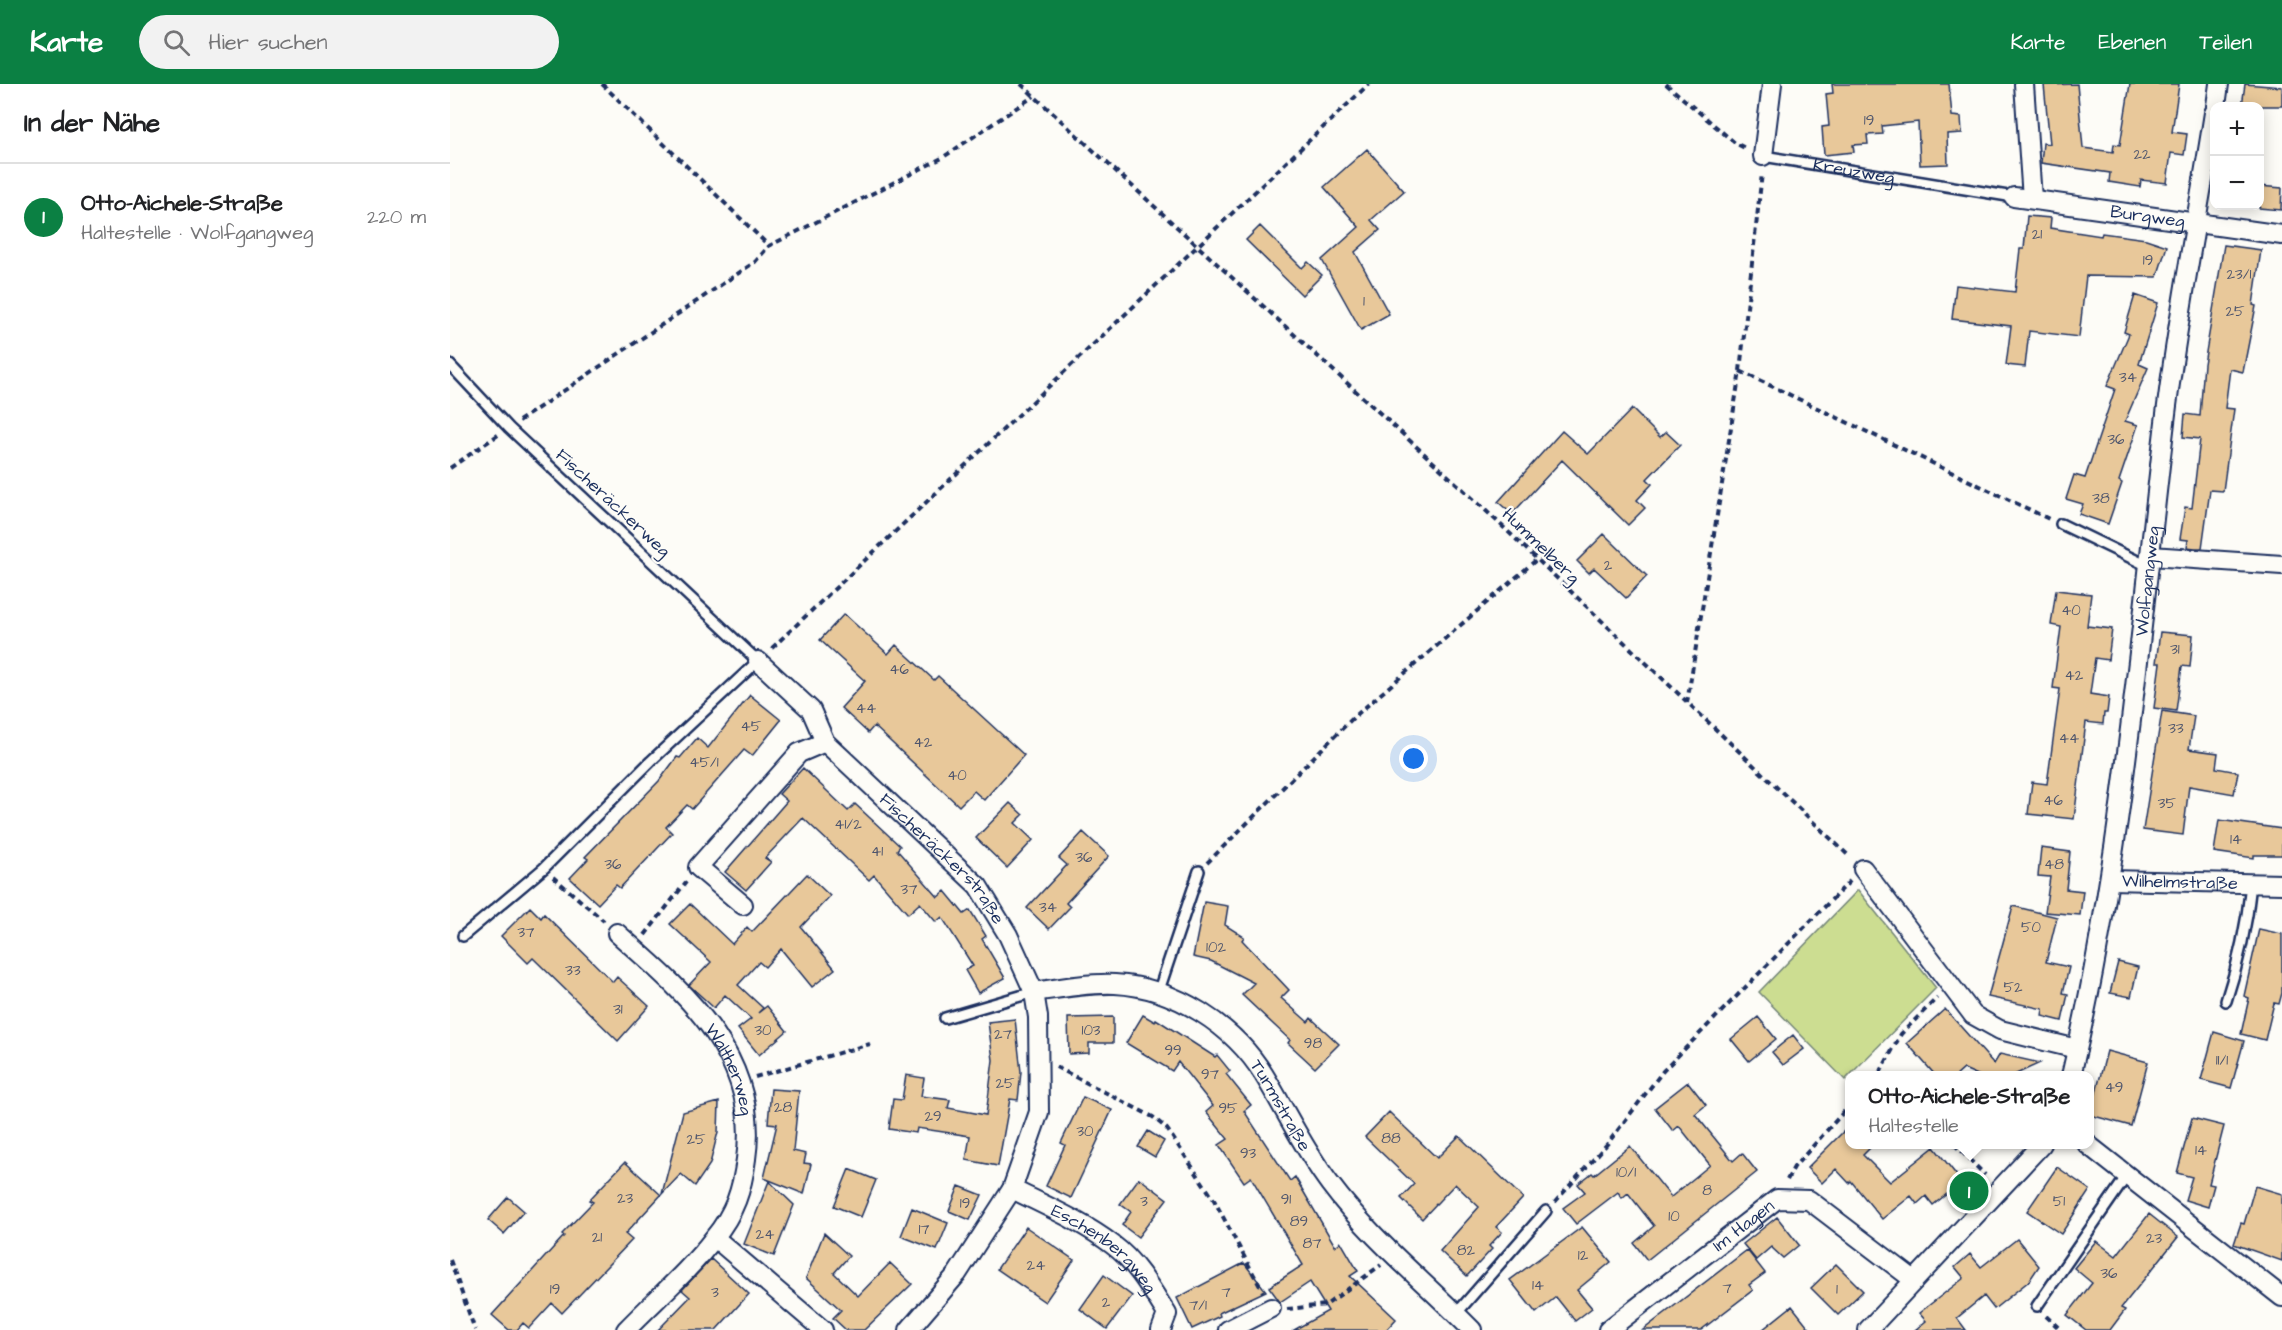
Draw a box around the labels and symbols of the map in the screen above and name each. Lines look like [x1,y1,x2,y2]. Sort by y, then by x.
house number: 19 [1864,110,1874,131]
house number: 22 [2133,144,2151,165]
street label: Kreuzweg [1811,152,1896,191]
street label: Burgweg [2109,198,2186,235]
house number: 21 [2032,224,2042,245]
house number: 19 [2143,250,2153,271]
house number: 23/1 [2227,264,2252,285]
house number: 1 [1363,291,1365,312]
house number: 25 [2225,301,2245,322]
house number: 34 [2119,367,2137,388]
house number: 36 [2107,429,2125,450]
street label: Fischeräckerweg [549,443,676,564]
house number: 38 [2092,488,2110,509]
street label: Hummelberg [1496,502,1586,590]
street label: Wolfgangweg [2129,525,2167,638]
house number: 2 [1604,555,1613,576]
house number: 40 [2061,600,2081,621]
house number: 31 [2170,639,2180,660]
house number: 46 [889,659,909,680]
house number: 42 [2065,665,2084,686]
house number: 44 [856,698,876,719]
house number: 45 [741,716,762,737]
house number: 33 [2168,718,2184,739]
house number: 44 [2059,728,2079,749]
house number: 42 [914,732,933,753]
your location [1399,744,1428,773]
house number: 45/1 [689,752,719,773]
house number: 40 [947,765,967,786]
street label: Fischeräckerstraße [874,787,1011,929]
house number: 46 [2043,790,2063,811]
house number: 35 [2158,793,2176,814]
house number: 41/2 [834,814,862,835]
house number: 14 [2230,829,2242,850]
house number: 41 [871,841,883,862]
house number: 36 [1075,847,1093,868]
house number: 36 [604,854,622,875]
house number: 48 [2044,854,2064,875]
street label: Wilhelmstraße [2122,868,2239,895]
house number: 37 [901,879,917,900]
house number: 34 [1039,897,1057,918]
house number: 50 [2021,917,2042,938]
house number: 37 [518,922,534,943]
house number: 102 [1206,937,1226,958]
house number: 33 [565,960,581,981]
house number: 52 [2003,977,2023,998]
house number: 31 [613,999,623,1020]
street label: Waltherweg [699,1018,759,1117]
house number: 30 [754,1020,772,1041]
house number: 103 [1081,1020,1101,1041]
house number: 27 [994,1024,1012,1045]
house number: 98 [1304,1033,1322,1054]
house number: 99 [1164,1040,1182,1061]
house number: 11/1 [2216,1050,2228,1071]
street label: Turmstraße [1244,1054,1317,1156]
house number: 97 [1201,1064,1219,1085]
house number: 25 [995,1073,1015,1094]
house number: 49 [2105,1077,2123,1098]
house number: 28 [774,1097,792,1118]
house number: 95 [1218,1098,1238,1119]
house number: 29 [924,1106,942,1127]
house number: 30 [1076,1121,1094,1142]
house number: 88 [1381,1128,1401,1149]
house number: 25 [686,1129,706,1150]
house number: 14 [2195,1140,2207,1161]
house number: 93 [1240,1143,1256,1164]
house number: 10/1 [1616,1162,1636,1183]
pin: 1 [1950,1168,1988,1214]
house number: 8 [1702,1180,1712,1201]
house number: 23 [617,1188,633,1209]
house number: 91 [1281,1189,1291,1210]
house number: 3 [1140,1191,1148,1212]
house number: 51 [2053,1191,2065,1212]
house number: 19 [960,1193,970,1214]
street label: Im Hagen [1707,1193,1779,1257]
street label: Eschenbergweg [1047,1198,1163,1298]
house number: 10 [1668,1206,1680,1227]
house number: 89 [1290,1211,1308,1232]
house number: 17 [918,1219,930,1240]
house number: 24 [756,1224,774,1245]
house number: 21 [592,1227,602,1248]
house number: 23 [2146,1228,2162,1249]
house number: 87 [1303,1233,1321,1254]
house number: 82 [1457,1240,1476,1261]
house number: 12 [1578,1245,1589,1266]
house number: 24 [1027,1255,1045,1276]
house number: 36 [2100,1263,2118,1284]
house number: 14 [1532,1275,1544,1296]
house number: 7 [1722,1278,1732,1299]
house number: 19 [550,1279,560,1300]
house number: 1 [1836,1279,1838,1300]
house number: 3 [711,1282,719,1303]
house number: 7 [1221,1282,1231,1303]
house number: 2 [1102,1292,1111,1313]
house number: 7/1 [1189,1295,1207,1316]

